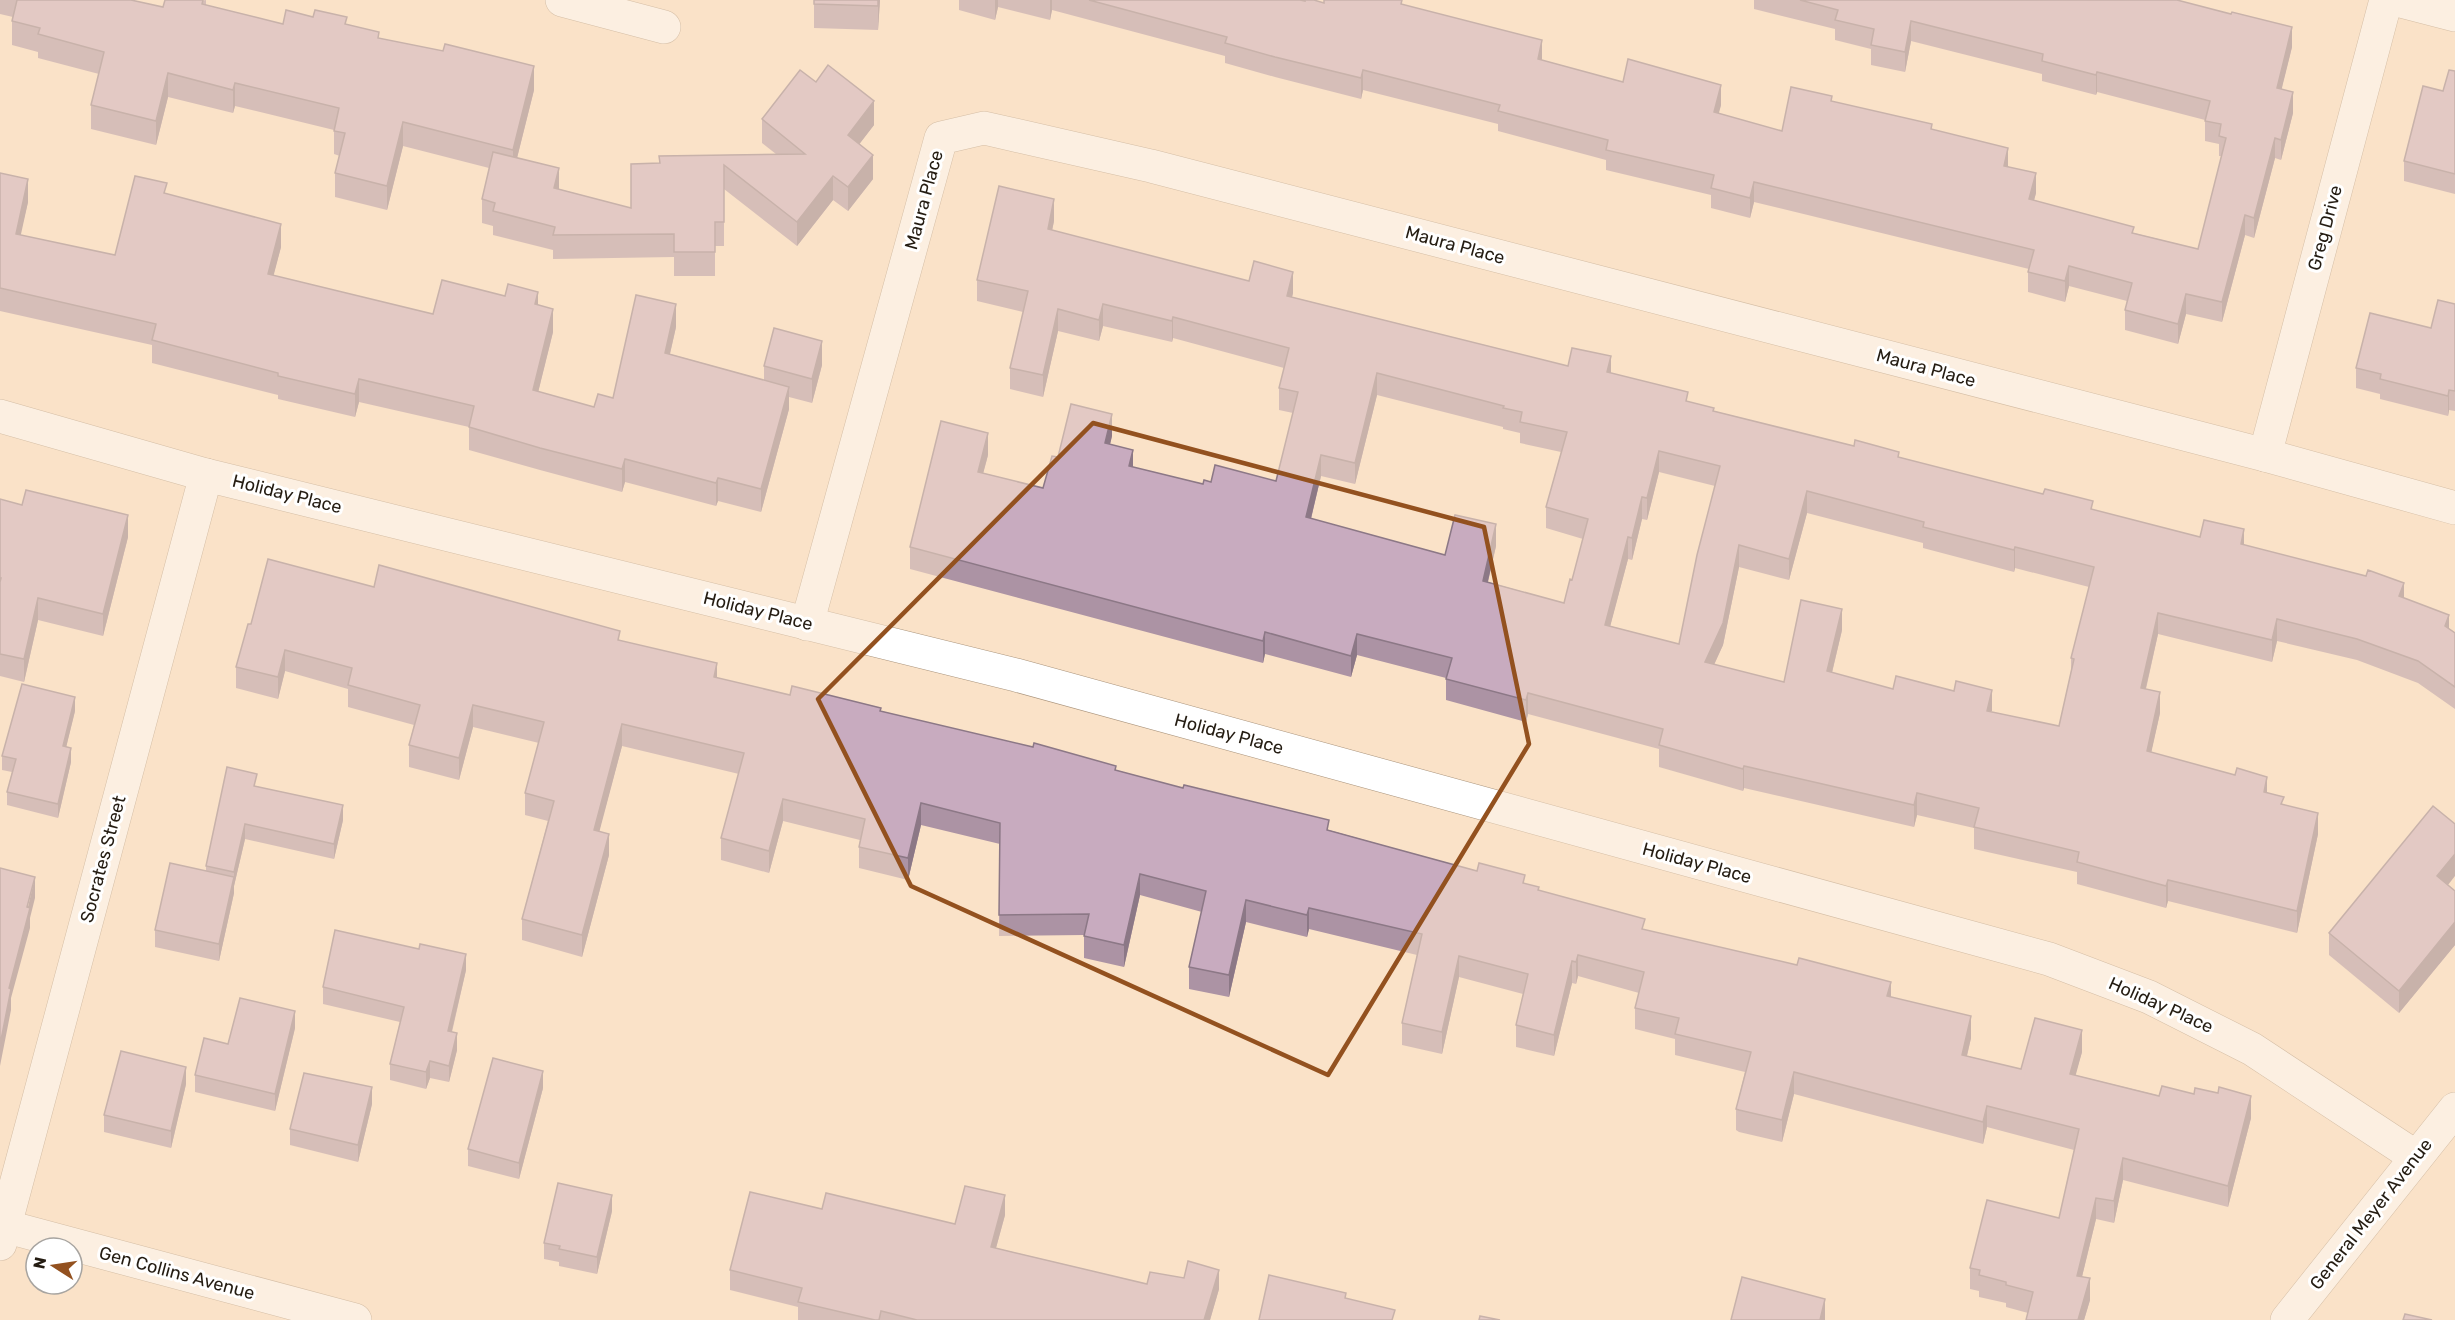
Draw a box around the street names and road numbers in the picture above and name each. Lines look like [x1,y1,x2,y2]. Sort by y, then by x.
street label: Maura Place [900,148,948,252]
street label: Greg Drive [2303,183,2347,273]
street label: Maura Place [1403,221,1507,269]
street label: Maura Place [1874,344,1978,392]
street label: Holiday Place [230,470,344,518]
street label: Holiday Place [701,587,815,635]
street label: Holiday Place [1172,709,1286,759]
street label: Socrates Street [75,793,131,925]
street label: Holiday Place [1640,838,1754,888]
street label: Holiday Place [2105,972,2217,1038]
street label: General Meyer Avenue [2305,1134,2437,1294]
street label: Gen Collins Avenue [97,1242,257,1304]

